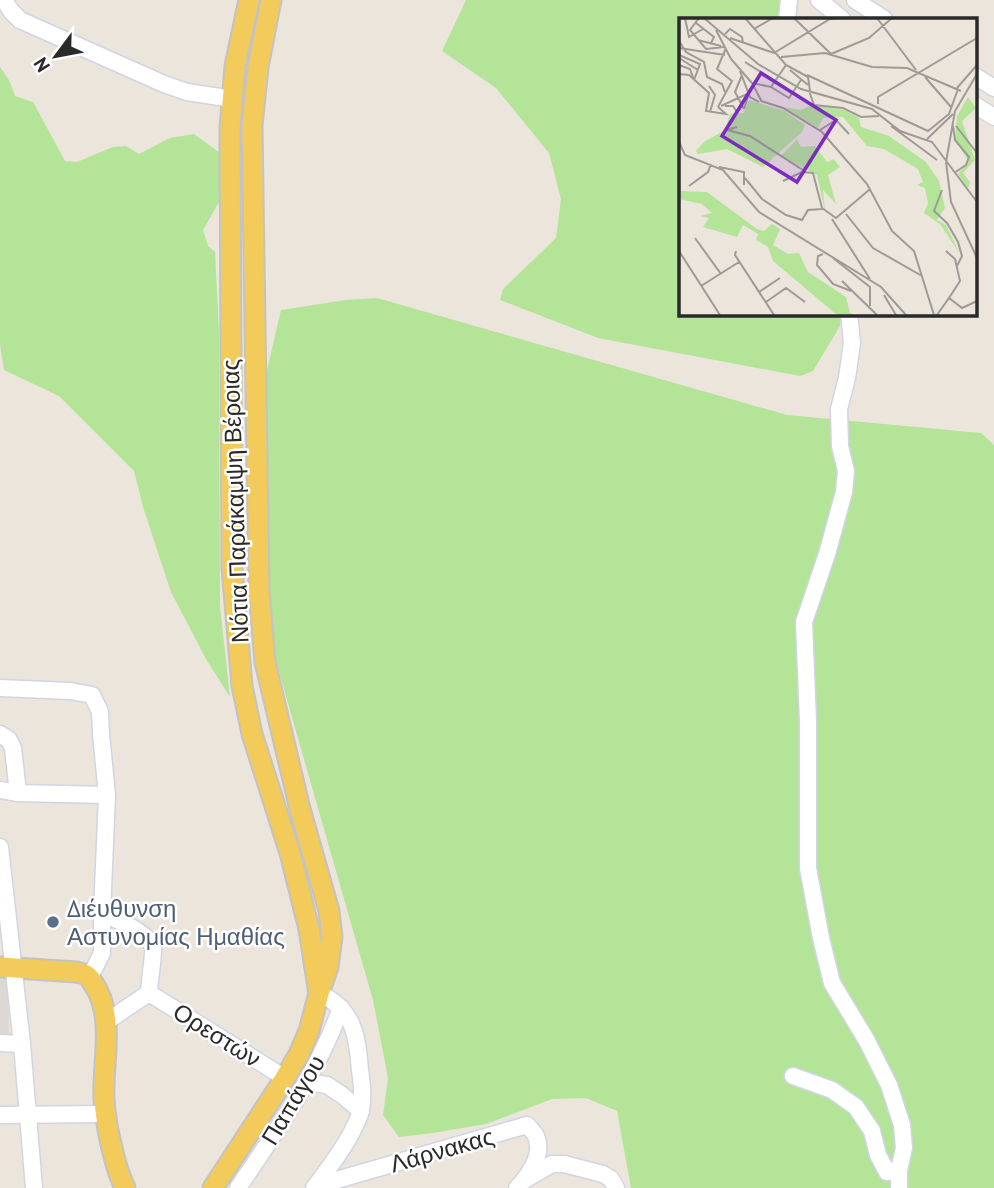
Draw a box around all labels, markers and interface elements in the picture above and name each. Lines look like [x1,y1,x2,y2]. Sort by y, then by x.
inset map [679,18,976,315]
north arrow [21,21,91,91]
text: N [28,53,55,77]
street label: Νότια Παράκαμψη Βέροιας [215,358,255,644]
place label: Διέυθυνση Αστυνομίας Ημαθίας [67,893,285,952]
marker: Διέυθυνση Αστυνομίας Ημαθίας [45,914,61,930]
street label: Ορεστών [167,996,267,1074]
street label: Παπάγου [254,1049,332,1151]
street label: Λάρνακας [386,1120,498,1180]

